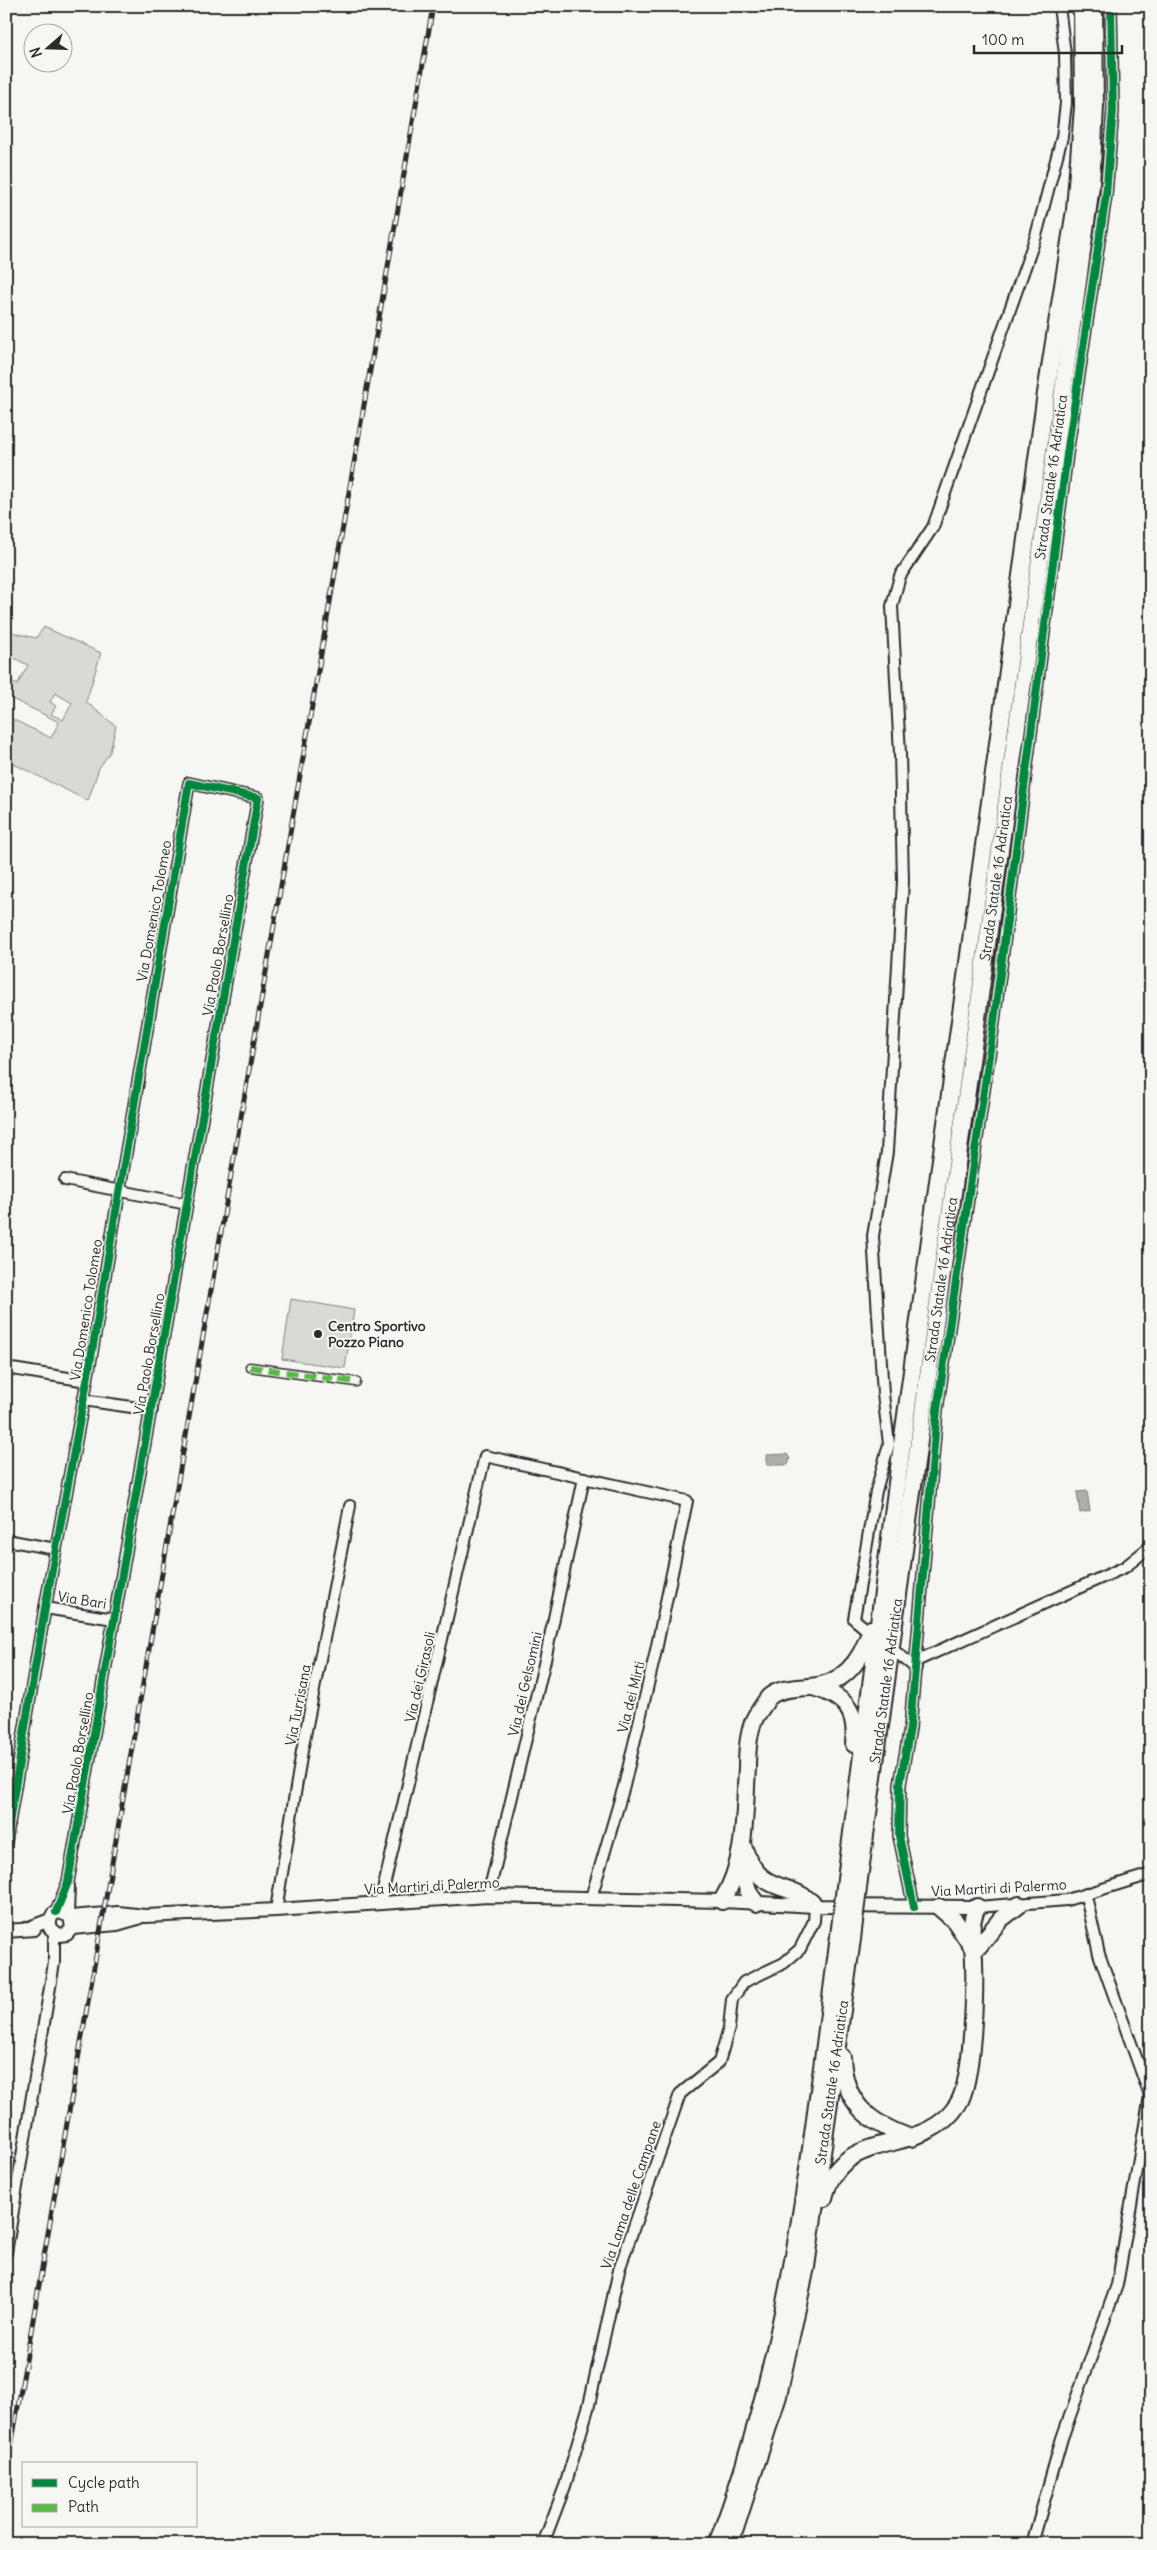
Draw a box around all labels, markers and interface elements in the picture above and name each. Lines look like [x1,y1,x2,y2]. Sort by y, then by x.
north arrow [22,22,72,72]
scale bar [974,22,1122,54]
text: 100 m [982,30,1024,49]
text: N [26,45,46,60]
street label: Strada Statale 16 Adriatica [1031,393,1071,561]
street label: Strada Statale 16 Adriatica [976,795,1016,962]
street label: Via Domenico Tolomeo [133,839,175,983]
street label: Via Paolo Borsellino [198,893,238,1017]
street label: Strada Statale 16 Adriatica [921,1196,961,1363]
street label: Via Domenico Tolomeo [66,1238,106,1382]
street label: Via Paolo Borsellino [129,1292,169,1416]
place label: Centro Sportivo Pozzo Piano [328,1317,426,1351]
marker: Centro Sportivo Pozzo Piano [312,1328,324,1340]
street label: Via Bari [56,1587,108,1613]
street label: Strada Statale 16 Adriatica [866,1597,906,1764]
street label: Via dei Girasoli [401,1630,439,1724]
street label: Via dei Gelsomini [504,1630,546,1738]
street label: Via dei Mirti [613,1659,649,1735]
street label: Via Turrisana [281,1663,315,1747]
street label: Via Paolo Borsellino [58,1691,98,1815]
street label: Via Martiri di Palermo [364,1873,500,1899]
street label: Via Martiri di Palermo [931,1875,1067,1901]
street label: Strada Statale 16 Adriatica [811,1999,852,2166]
street label: Via Lama delle Campane [597,2118,665,2272]
legend [22,2462,198,2528]
text: Cycle path [68,2473,140,2492]
text: Path [68,2497,99,2516]

